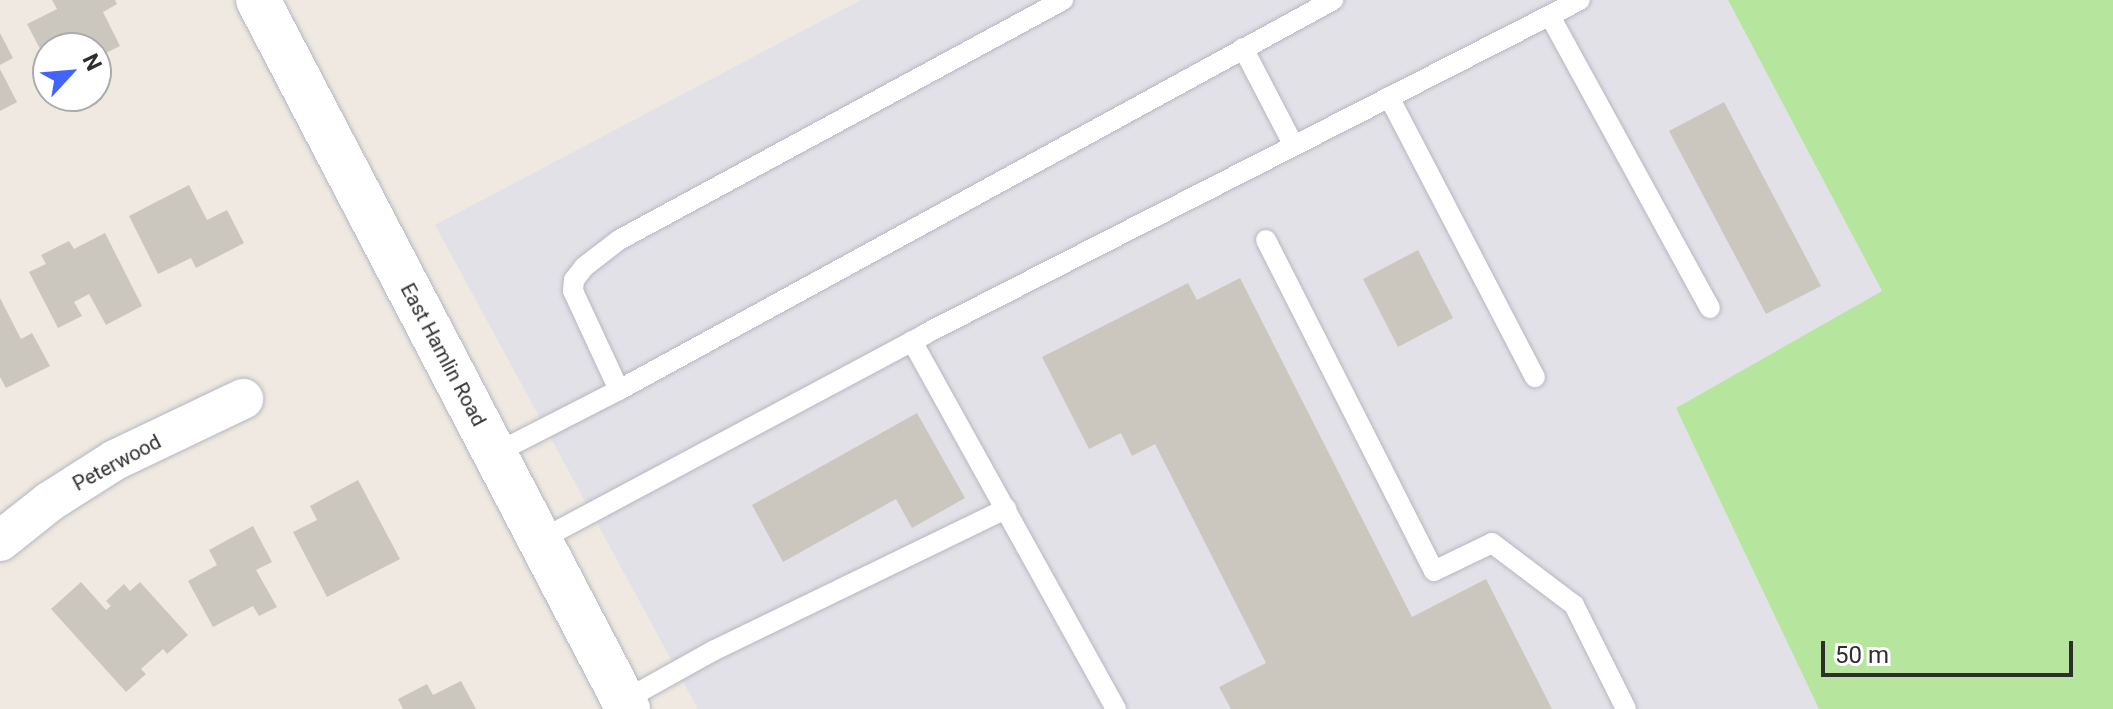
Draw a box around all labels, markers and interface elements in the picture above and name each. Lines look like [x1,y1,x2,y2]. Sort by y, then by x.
north arrow [32,32,112,112]
text: N [78,50,107,75]
street label: East Hamlin Road [395,279,491,431]
street label: Peterwood [69,430,165,496]
scale bar [1825,625,2077,675]
text: 50 m [1835,641,1889,669]

